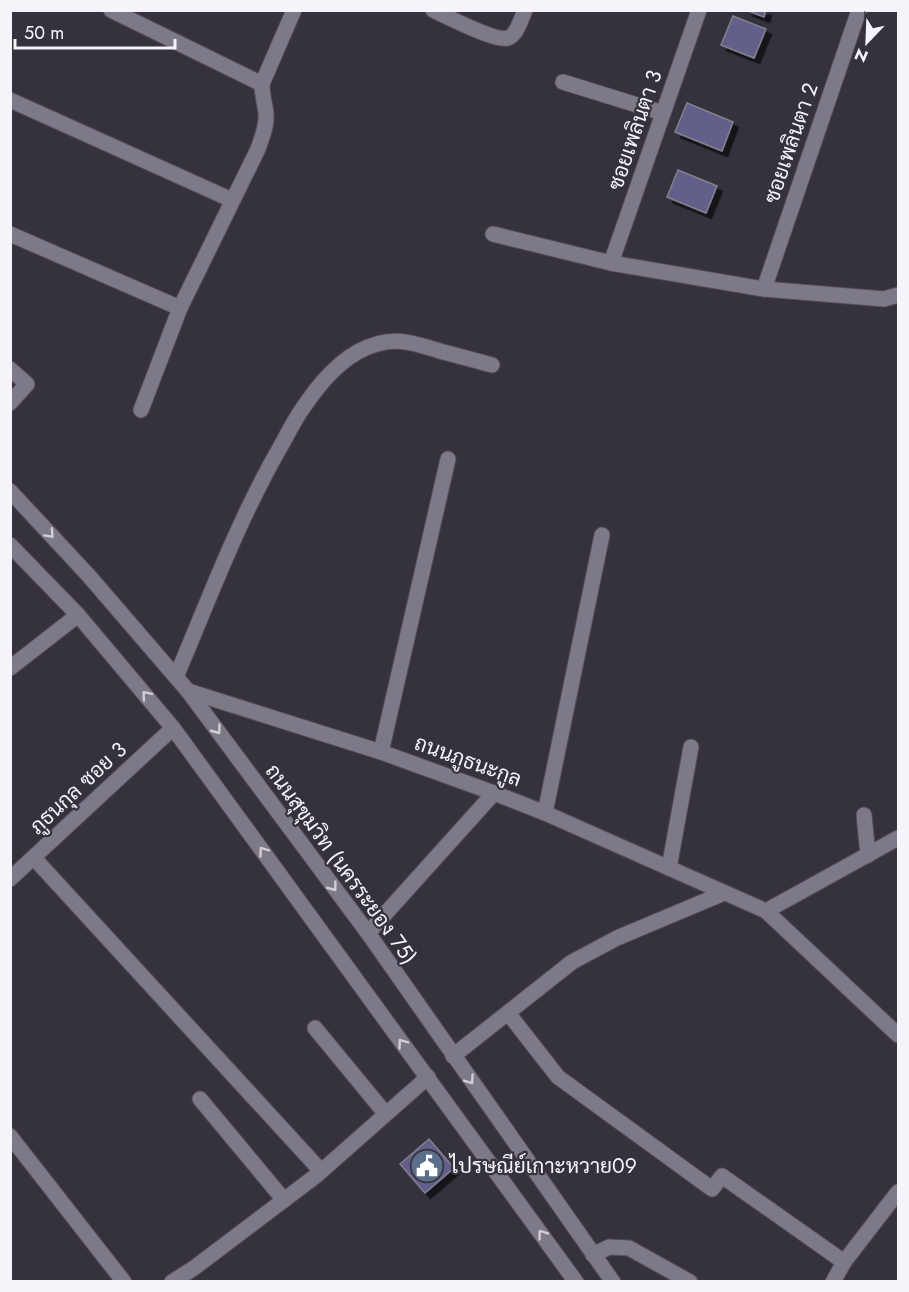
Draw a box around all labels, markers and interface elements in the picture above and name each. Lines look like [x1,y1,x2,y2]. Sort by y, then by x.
scale bar [15,12,176,50]
north arrow [837,12,897,72]
text: 50 m [24,20,64,46]
text: N [851,42,872,68]
street label: ซอยเพลินตา 3 [600,66,670,194]
street label: ซอยเพลินตา 2 [756,79,826,207]
one-way arrow [43,527,54,538]
one-way arrow [142,691,153,702]
one-way arrow [210,724,221,735]
street label: ถนนภูธนะกูล [410,728,526,794]
street label: ภูธนกุล ซอย 3 [23,735,133,841]
street label: ถนนสุขุมวิท (นครระยอง 75) [258,758,424,970]
one-way arrow [259,847,270,858]
one-way arrow [326,880,337,891]
one-way arrow [399,1038,410,1049]
one-way arrow [463,1074,474,1085]
public building icon: ไปรษณีย์เกาะหวาย09 [409,1148,445,1184]
place label: ไปรษณีย์เกาะหวาย09 [448,1151,637,1181]
one-way arrow [538,1230,549,1241]

